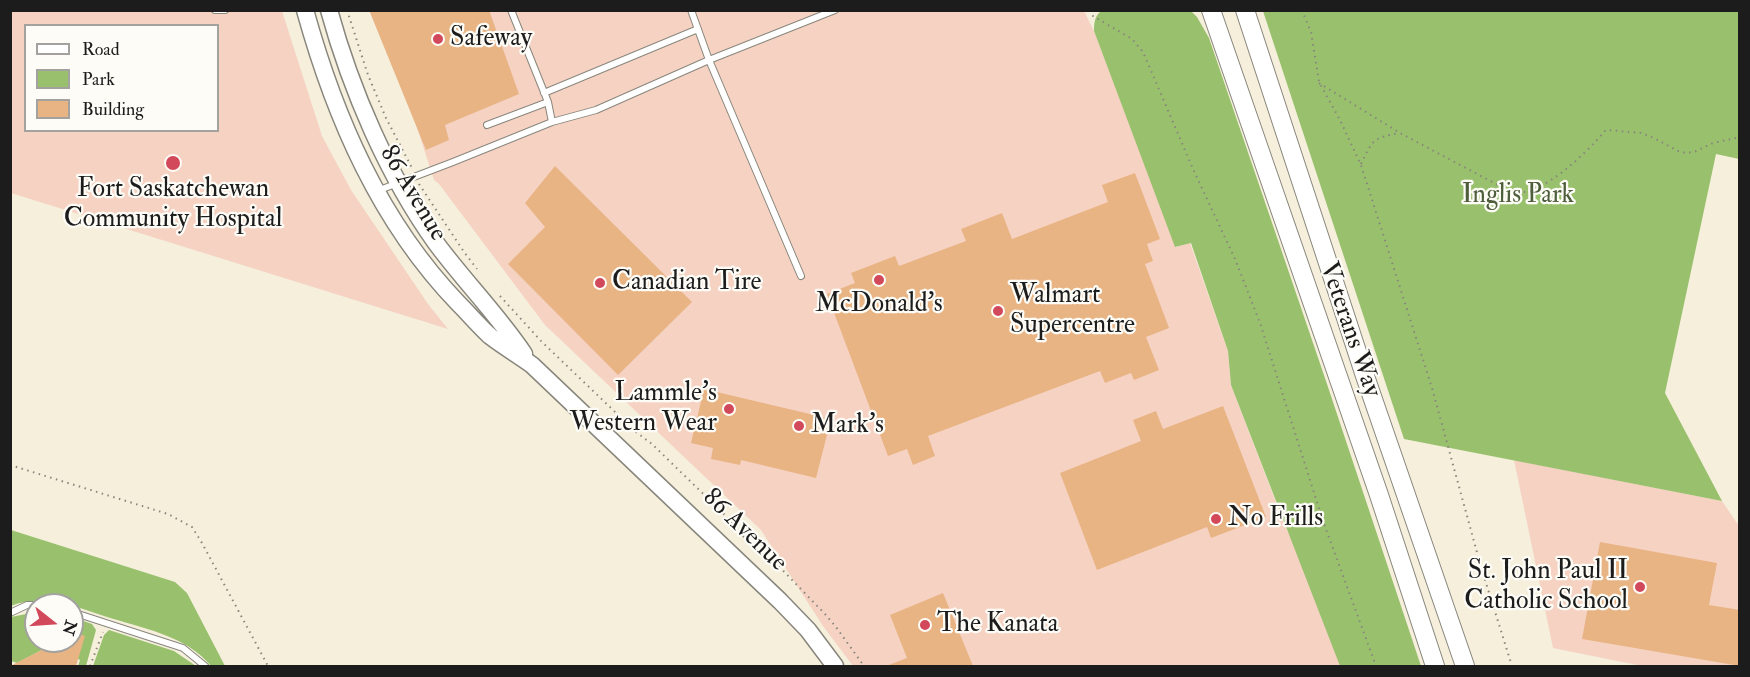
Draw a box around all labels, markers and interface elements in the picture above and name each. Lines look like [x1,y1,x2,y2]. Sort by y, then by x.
place label: Safeway [450,23,532,55]
legend [24,24,219,132]
marker: Safeway [431,32,445,46]
text: Road [82,38,120,61]
text: Park [82,68,115,91]
text: Building [82,98,144,121]
street label: 86 Avenue [371,141,453,247]
marker: Fort Saskatchewan Community Hospital [164,154,182,172]
place label: Fort Saskatchewan Community Hospital [64,174,282,236]
park label: Inglis Park [1462,180,1574,212]
street label: Veterans Way [1311,258,1387,402]
place label: Canadian Tire [612,267,761,299]
marker: McDonald's [872,273,886,287]
marker: Canadian Tire [593,276,607,290]
place label: Walmart Supercentre [1010,280,1135,342]
place label: McDonald's [815,289,943,321]
marker: Walmart Supercentre [991,304,1005,318]
place label: Lammle's Western Wear [570,378,717,440]
marker: Lammle's Western Wear [722,402,736,416]
place label: Mark's [811,410,884,442]
marker: Mark's [792,419,806,433]
street label: 86 Avenue [695,483,793,579]
place label: No Frills [1228,503,1323,535]
marker: No Frills [1209,512,1223,526]
place label: St. John Paul II Catholic School [1464,556,1628,618]
marker: St. John Paul II Catholic School [1633,580,1647,594]
north arrow [24,593,84,653]
place label: The Kanata [937,609,1058,641]
text: N [58,618,81,637]
marker: The Kanata [918,618,932,632]

